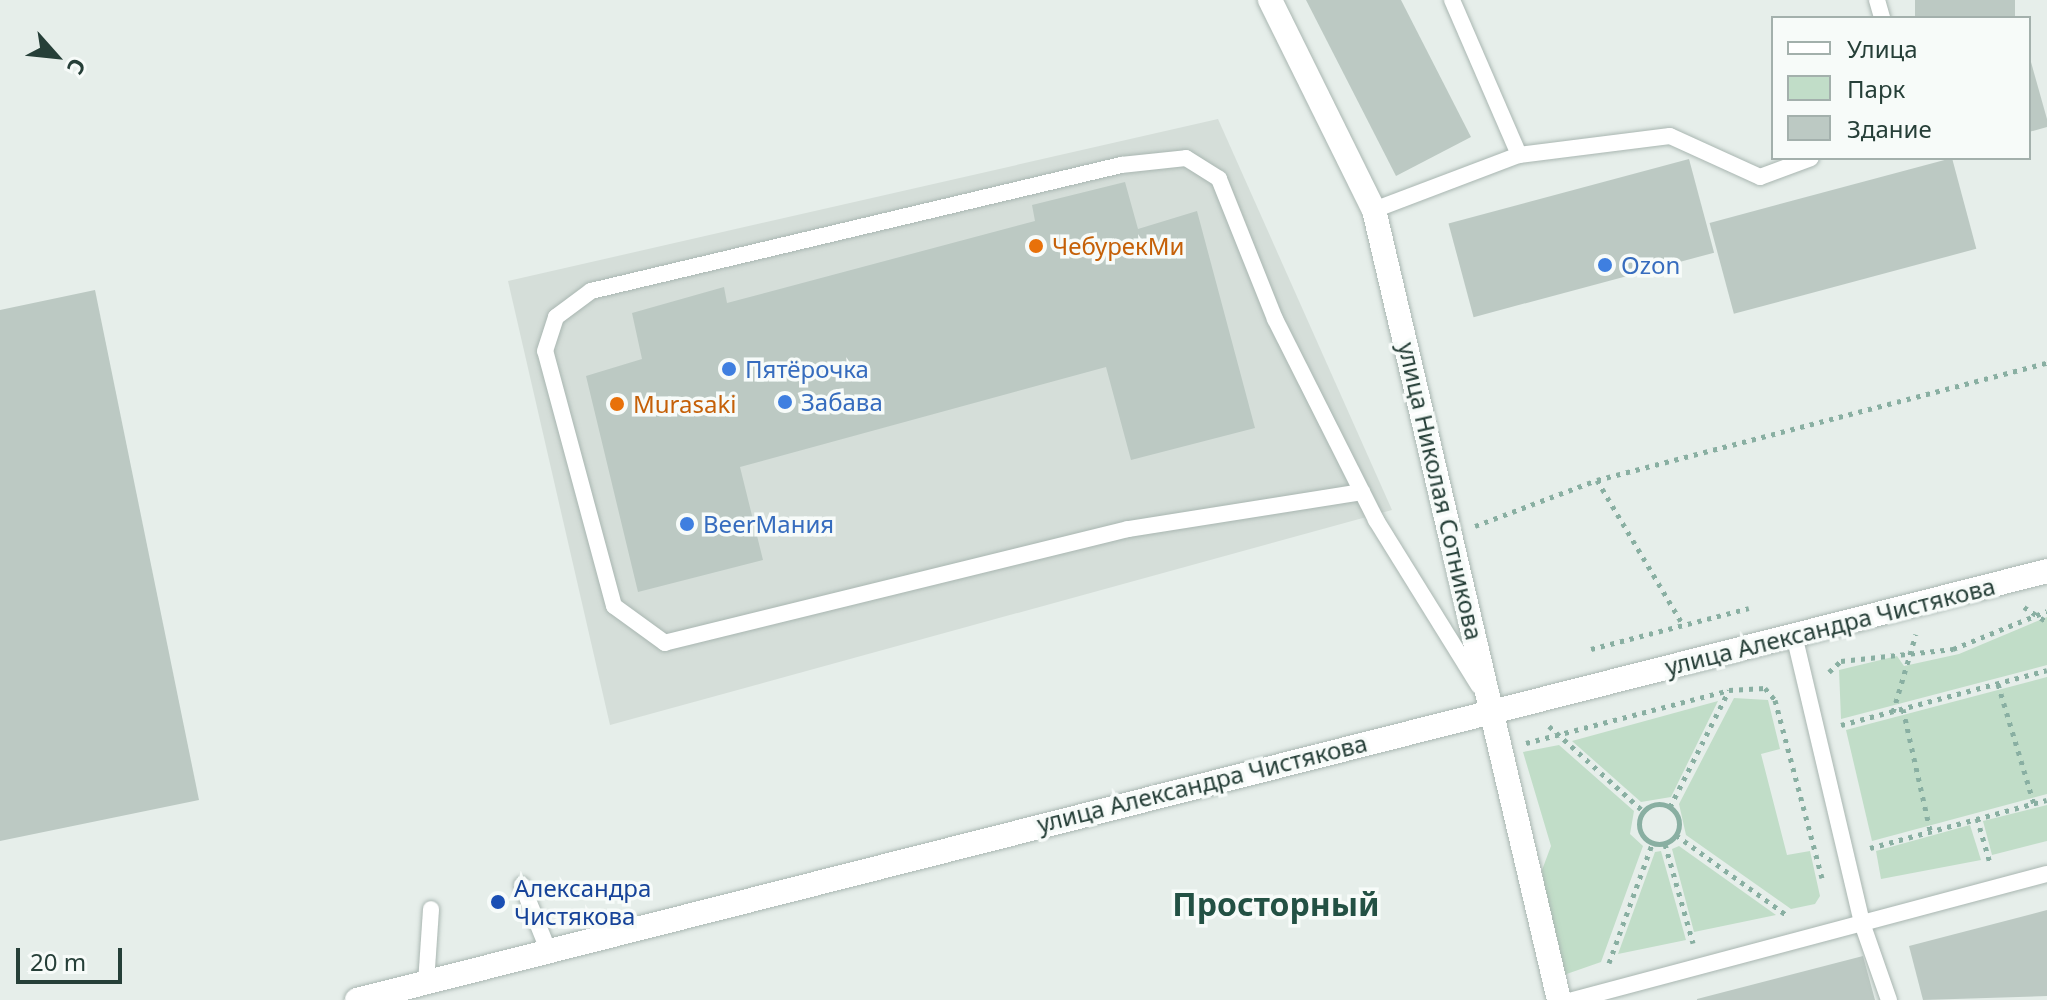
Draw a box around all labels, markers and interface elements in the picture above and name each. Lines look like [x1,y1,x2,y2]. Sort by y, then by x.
north arrow [16,16,96,96]
legend [1771,16,2031,160]
text: Улица [1847,32,1918,65]
text: С [61,54,94,80]
text: Парк [1847,72,1905,105]
text: Здание [1847,112,1932,145]
place label: ЧебурекМи [1052,232,1184,260]
marker: ЧебурекМи [1027,237,1045,255]
place label: Ozon [1621,251,1680,279]
marker: Ozon [1596,256,1614,274]
street label: улица Николая Сотникова [1393,339,1489,643]
place label: Пятёрочка [745,355,869,383]
marker: Пятёрочка [720,360,738,378]
place label: Забава [801,388,883,416]
place label: Murasaki [633,390,736,418]
marker: Забава [776,393,794,411]
marker: Murasaki [608,395,626,413]
place label: BeerМания [703,510,834,538]
marker: BeerМания [678,515,696,533]
street label: улица Александра Чистякова [1662,571,1998,681]
street label: улица Александра Чистякова [1034,728,1370,838]
place label: Александра Чистякова [514,874,651,930]
district label: Просторный [1172,885,1380,923]
marker: Александра Чистякова [489,893,507,911]
scale bar [20,932,126,982]
text: 20 m [30,945,86,978]

